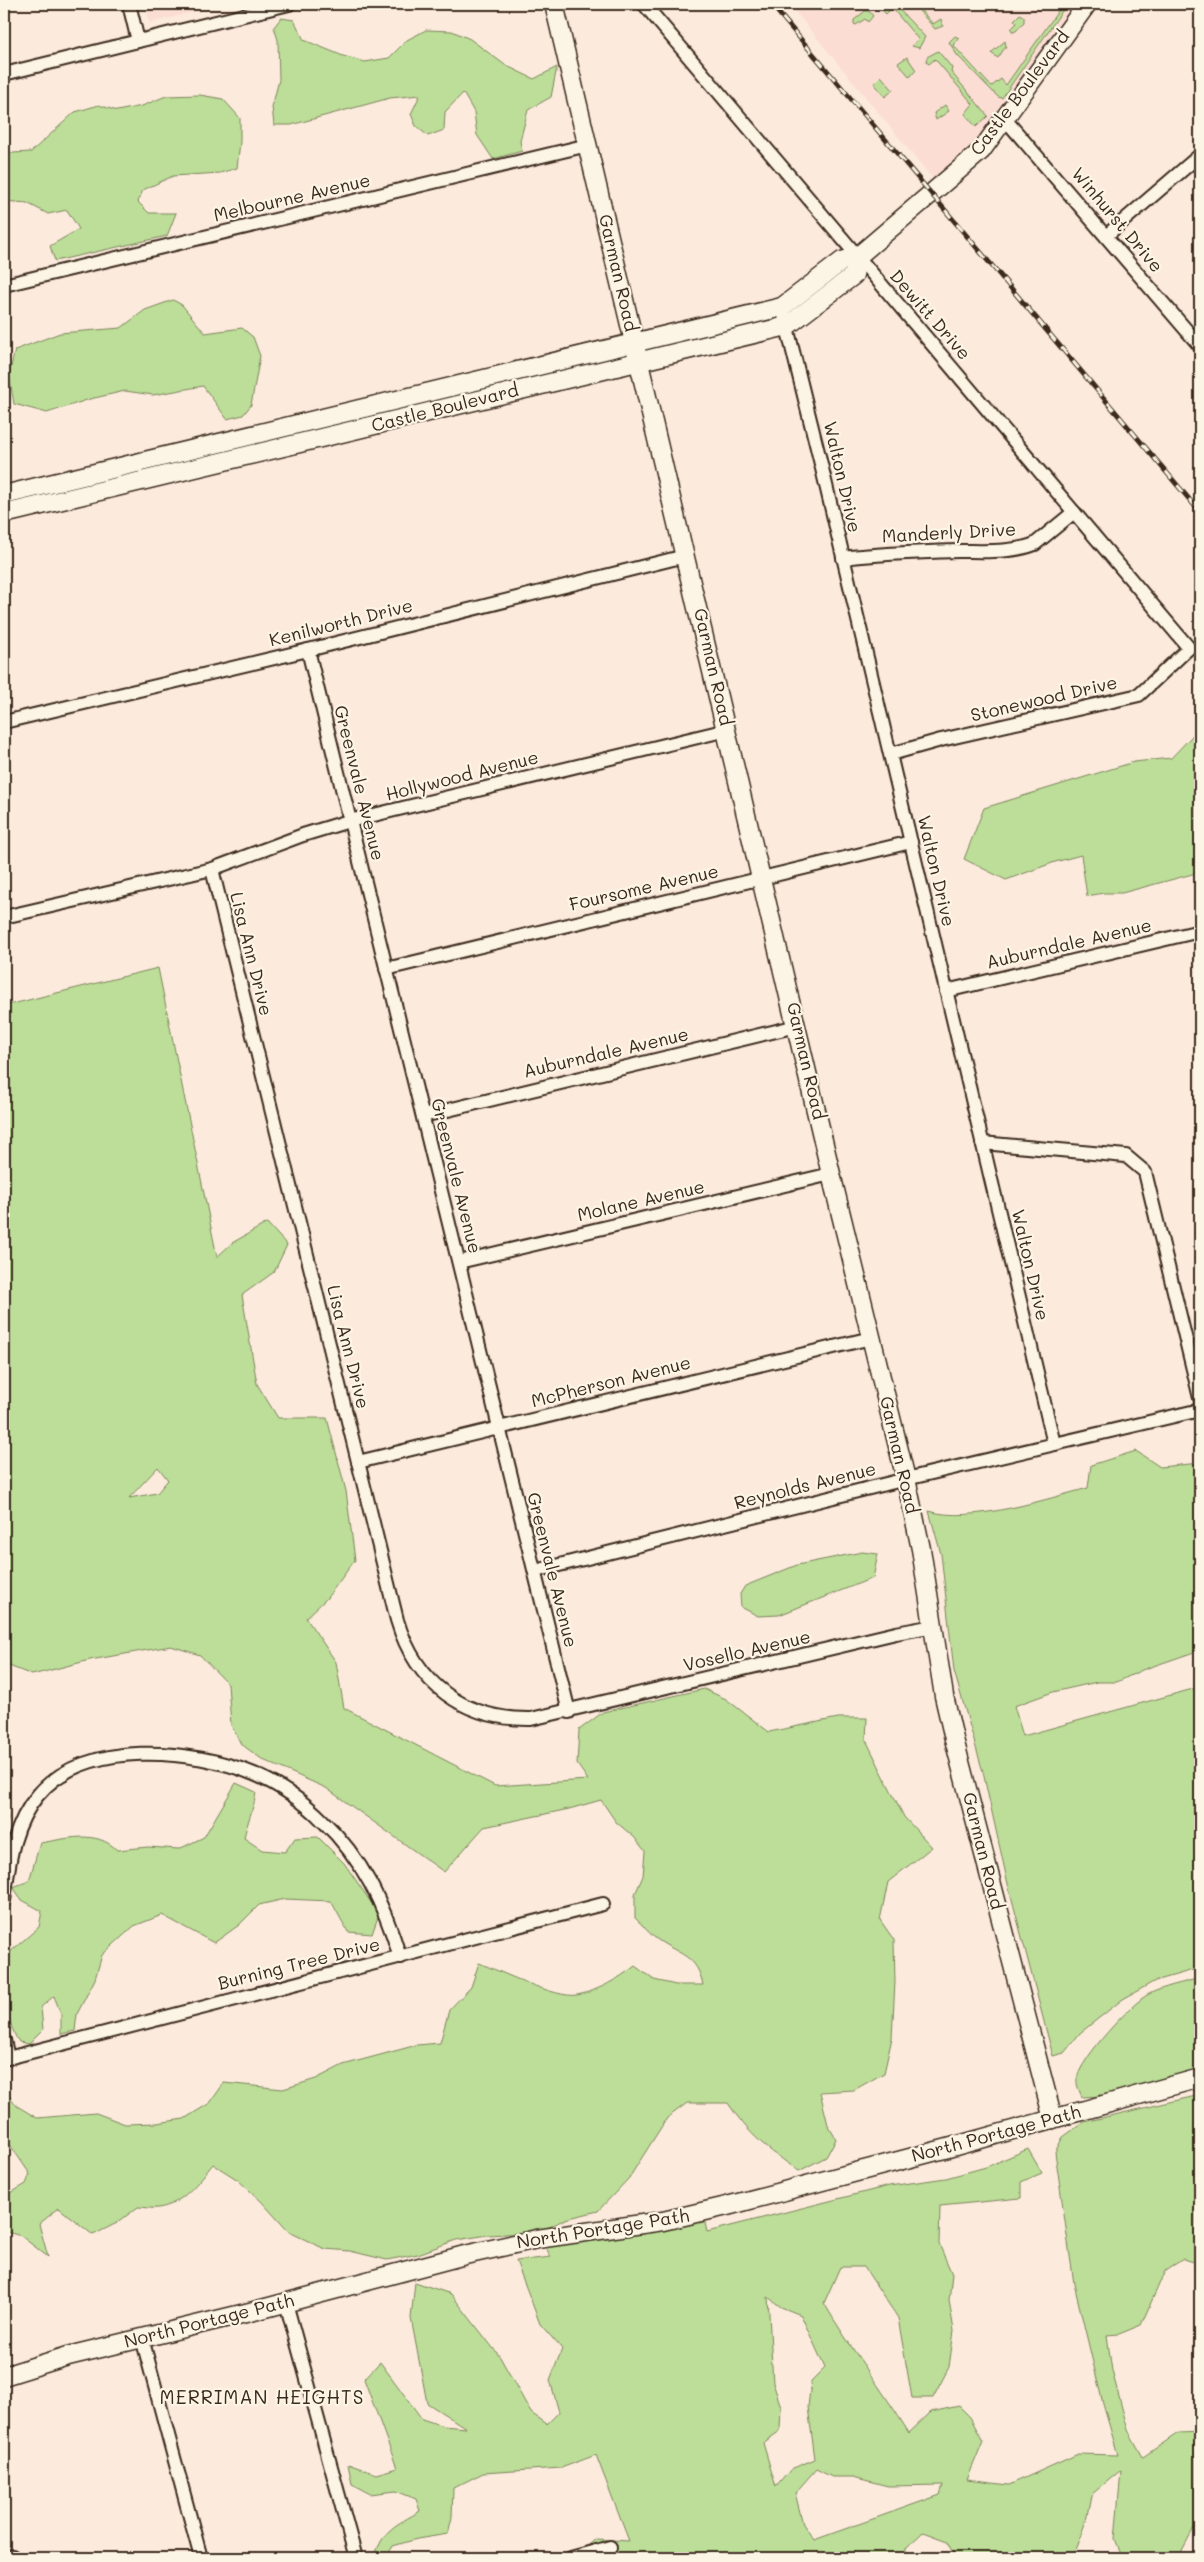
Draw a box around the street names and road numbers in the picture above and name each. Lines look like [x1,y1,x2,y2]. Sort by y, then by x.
street label: Castle Boulevard [964,25,1074,160]
street label: Winhurst Drive [1067,162,1169,277]
street label: Melbourne Avenue [211,167,373,227]
street label: Garman Road [594,212,644,334]
street label: Dewitt Drive [885,264,977,365]
street label: Castle Boulevard [369,377,521,437]
street label: Walton Drive [819,419,867,535]
street label: Manderly Drive [881,517,1017,548]
street label: Kenilworth Drive [266,593,415,651]
street label: Garman Road [689,606,739,728]
street label: Stonewood Drive [968,669,1120,727]
street label: Greenvale Avenue [329,703,391,863]
street label: Hollywood Avenue [383,744,541,806]
street label: Walton Drive [913,813,961,929]
street label: Foursome Avenue [567,858,721,916]
street label: Lisa Ann Drive [225,890,279,1018]
street label: Auburndale Avenue [984,912,1154,974]
street label: Garman Road [782,1000,832,1122]
street label: Auburndale Avenue [521,1021,691,1083]
street label: Greenvale Avenue [426,1096,488,1256]
street label: Molane Avenue [575,1174,707,1226]
street label: Walton Drive [1007,1207,1055,1323]
street label: Lisa Ann Drive [322,1283,376,1411]
street label: McPherson Avenue [528,1350,693,1412]
street label: Garman Road [875,1394,925,1516]
street label: Reynolds Avenue [731,1456,878,1514]
street label: Greenvale Avenue [522,1490,584,1650]
street label: Vosello Avenue [681,1624,813,1676]
street label: Garman Road [958,1790,1010,1912]
street label: Burning Tree Drive [215,1931,382,1995]
street label: North Portage Path [908,2099,1083,2167]
street label: North Portage Path [515,2203,691,2253]
street label: North Portage Path [121,2287,296,2353]

